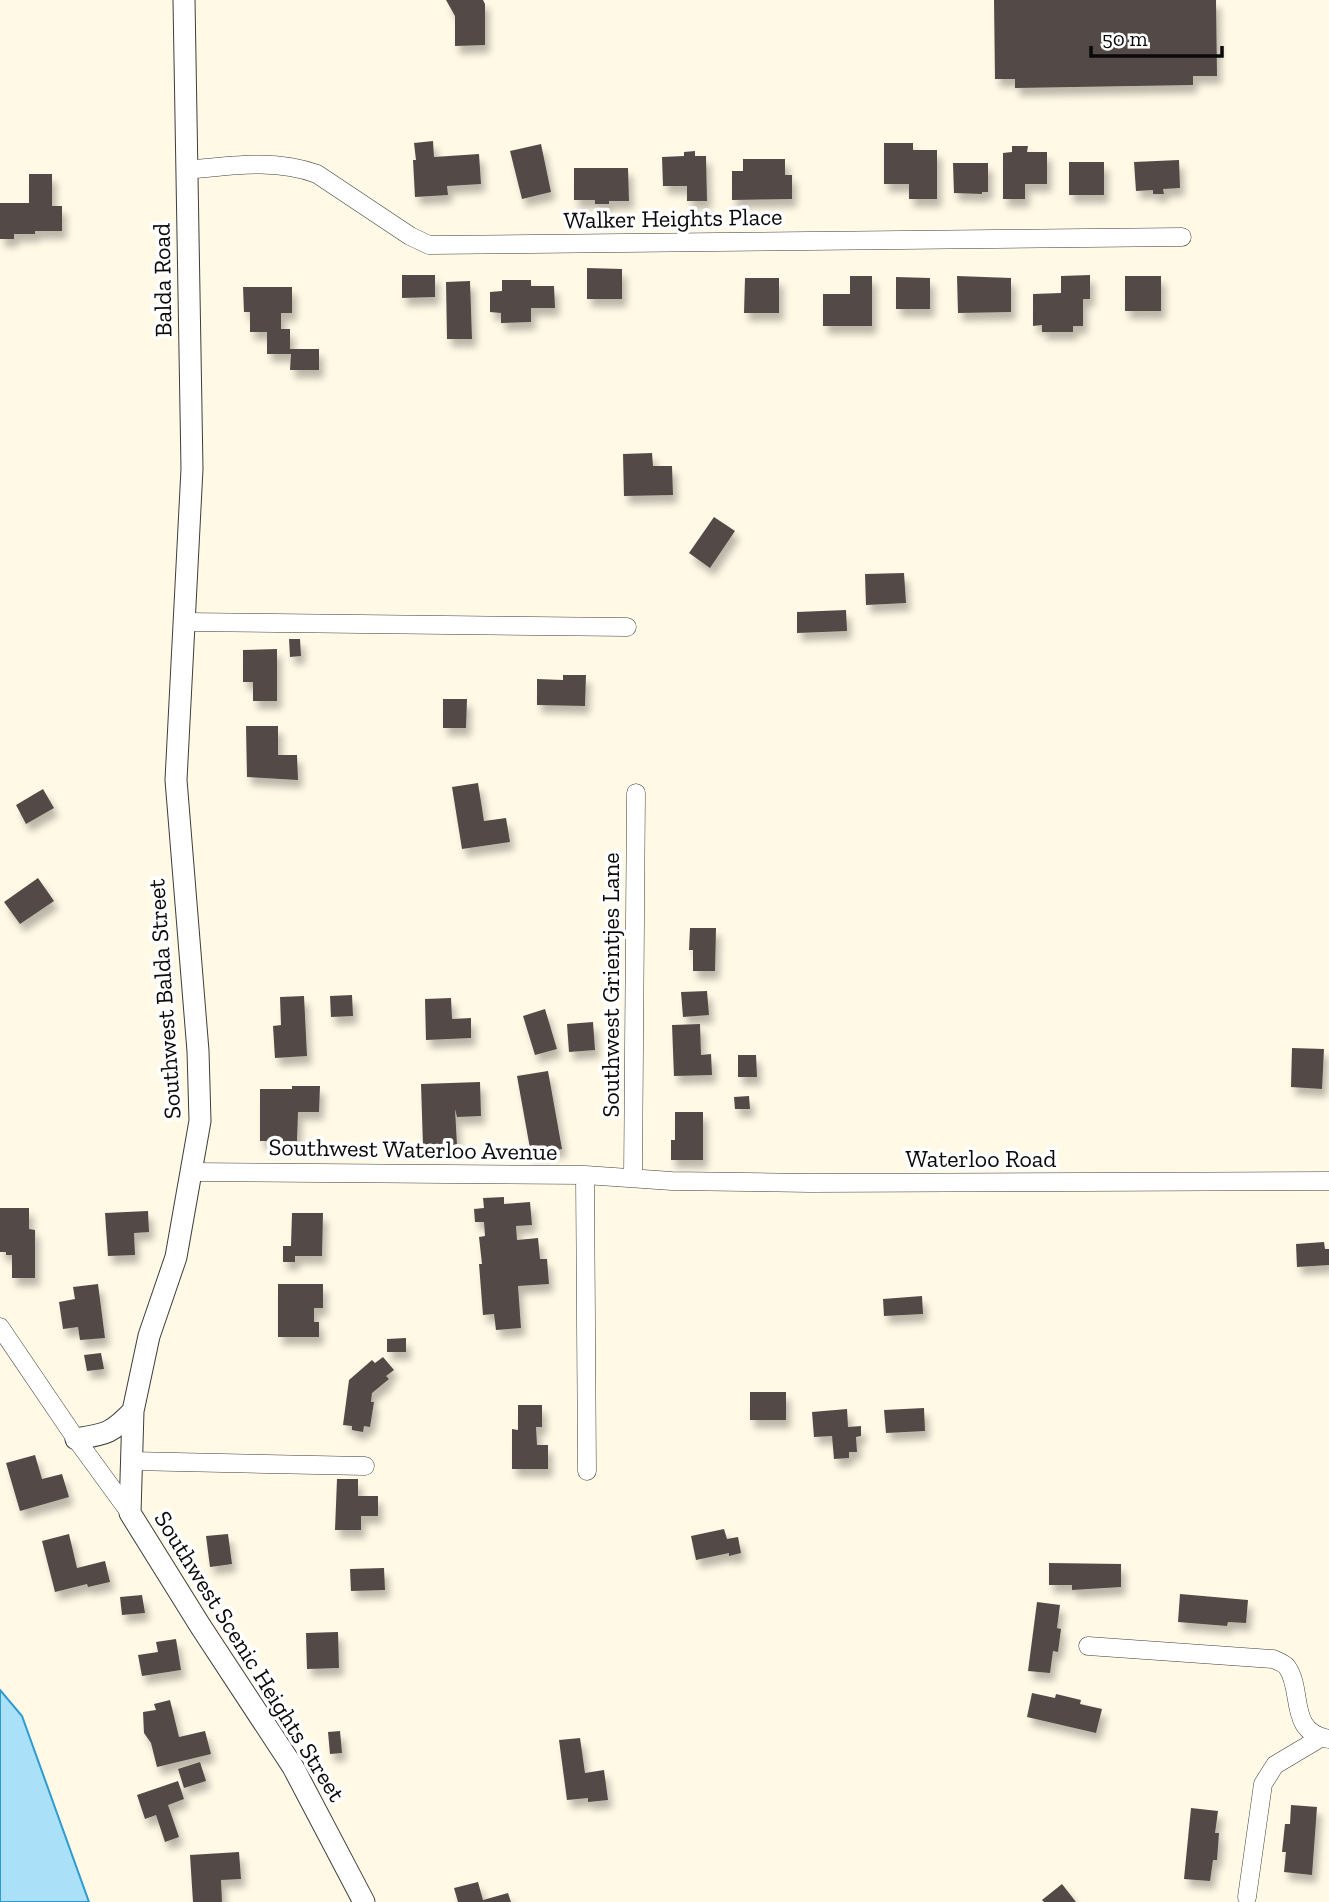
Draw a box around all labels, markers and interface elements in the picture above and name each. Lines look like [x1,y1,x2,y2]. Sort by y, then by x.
scale bar [1091,14,1222,58]
text: 50 m [1102,26,1148,51]
street label: Walker Heights Place [563,202,783,234]
street label: Balda Road [147,223,177,337]
street label: Southwest Grientjes Lane [596,852,625,1118]
street label: Southwest Balda Street [141,878,187,1120]
street label: Southwest Waterloo Avenue [268,1132,558,1166]
street label: Waterloo Road [905,1144,1057,1173]
street label: Southwest Scenic Heights Street [148,1505,352,1807]

